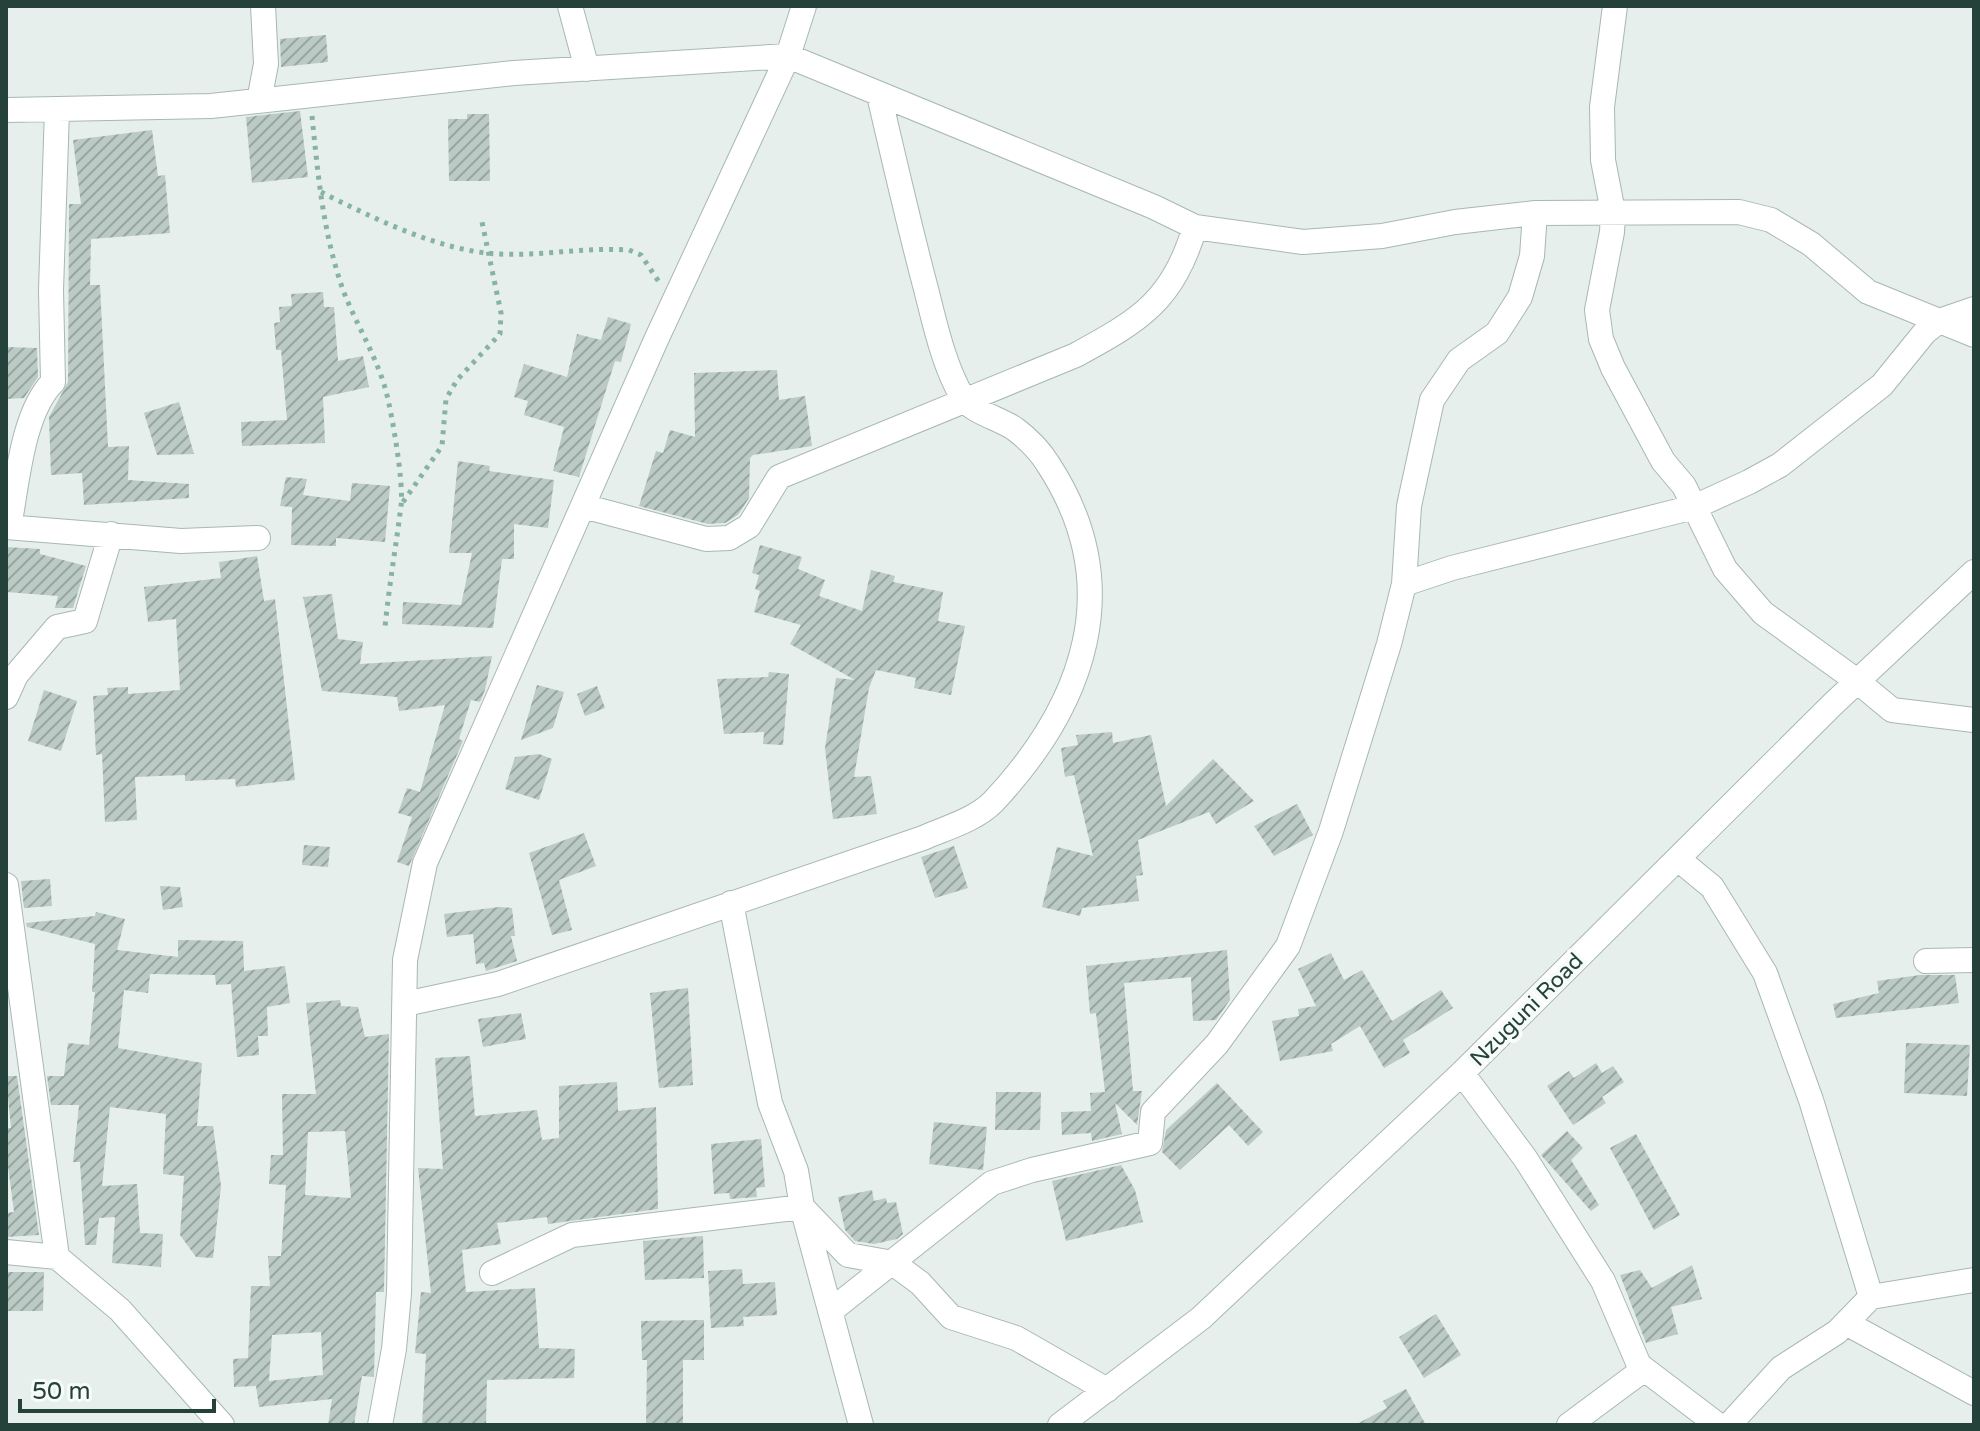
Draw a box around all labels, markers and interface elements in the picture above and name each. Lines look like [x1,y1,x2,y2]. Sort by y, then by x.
street label: Nzuguni Road [1465,948,1589,1072]
scale bar [20,1363,214,1413]
text: 50 m [32,1377,90,1406]

